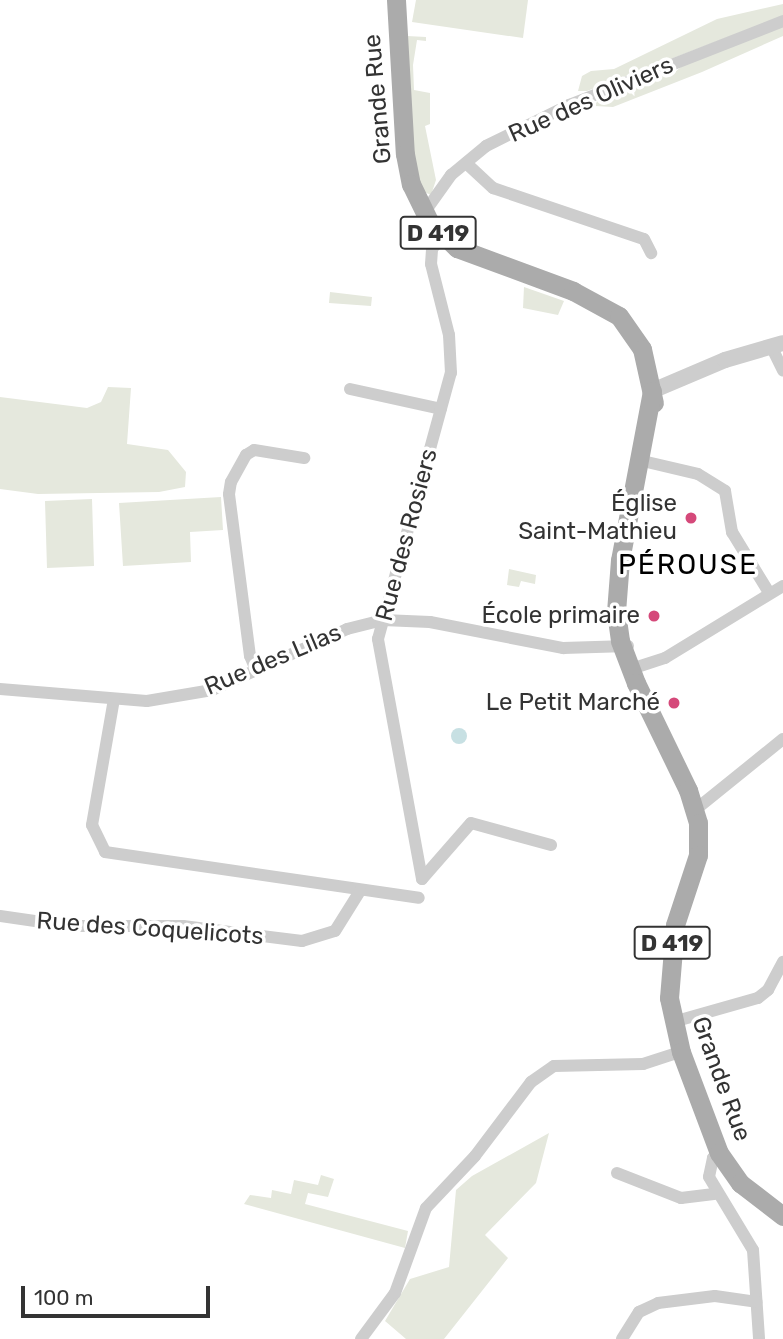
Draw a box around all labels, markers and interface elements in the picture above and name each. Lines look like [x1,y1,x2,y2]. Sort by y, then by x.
street label: Grande Rue [358,33,398,165]
street label: Rue des Oliviers [504,51,678,149]
road number: D 419 [400,214,476,252]
street label: Rue des Rosiers [370,446,444,624]
place label: Église Saint-Mathieu [518,490,677,546]
marker: Église Saint-Mathieu [683,510,699,526]
district label: PÉROUSE [619,548,757,582]
place label: École primaire [481,602,640,630]
marker: École primaire [646,608,662,624]
street label: Rue des Lilas [200,618,346,702]
place label: Le Petit Marché [486,689,660,717]
marker: Le Petit Marché [666,695,682,711]
street label: Rue des Coquelicots [36,907,264,951]
road number: D 419 [634,924,710,962]
street label: Grande Rue [685,1013,757,1145]
scale bar [24,1272,214,1316]
text: 100 m [34,1285,93,1310]

